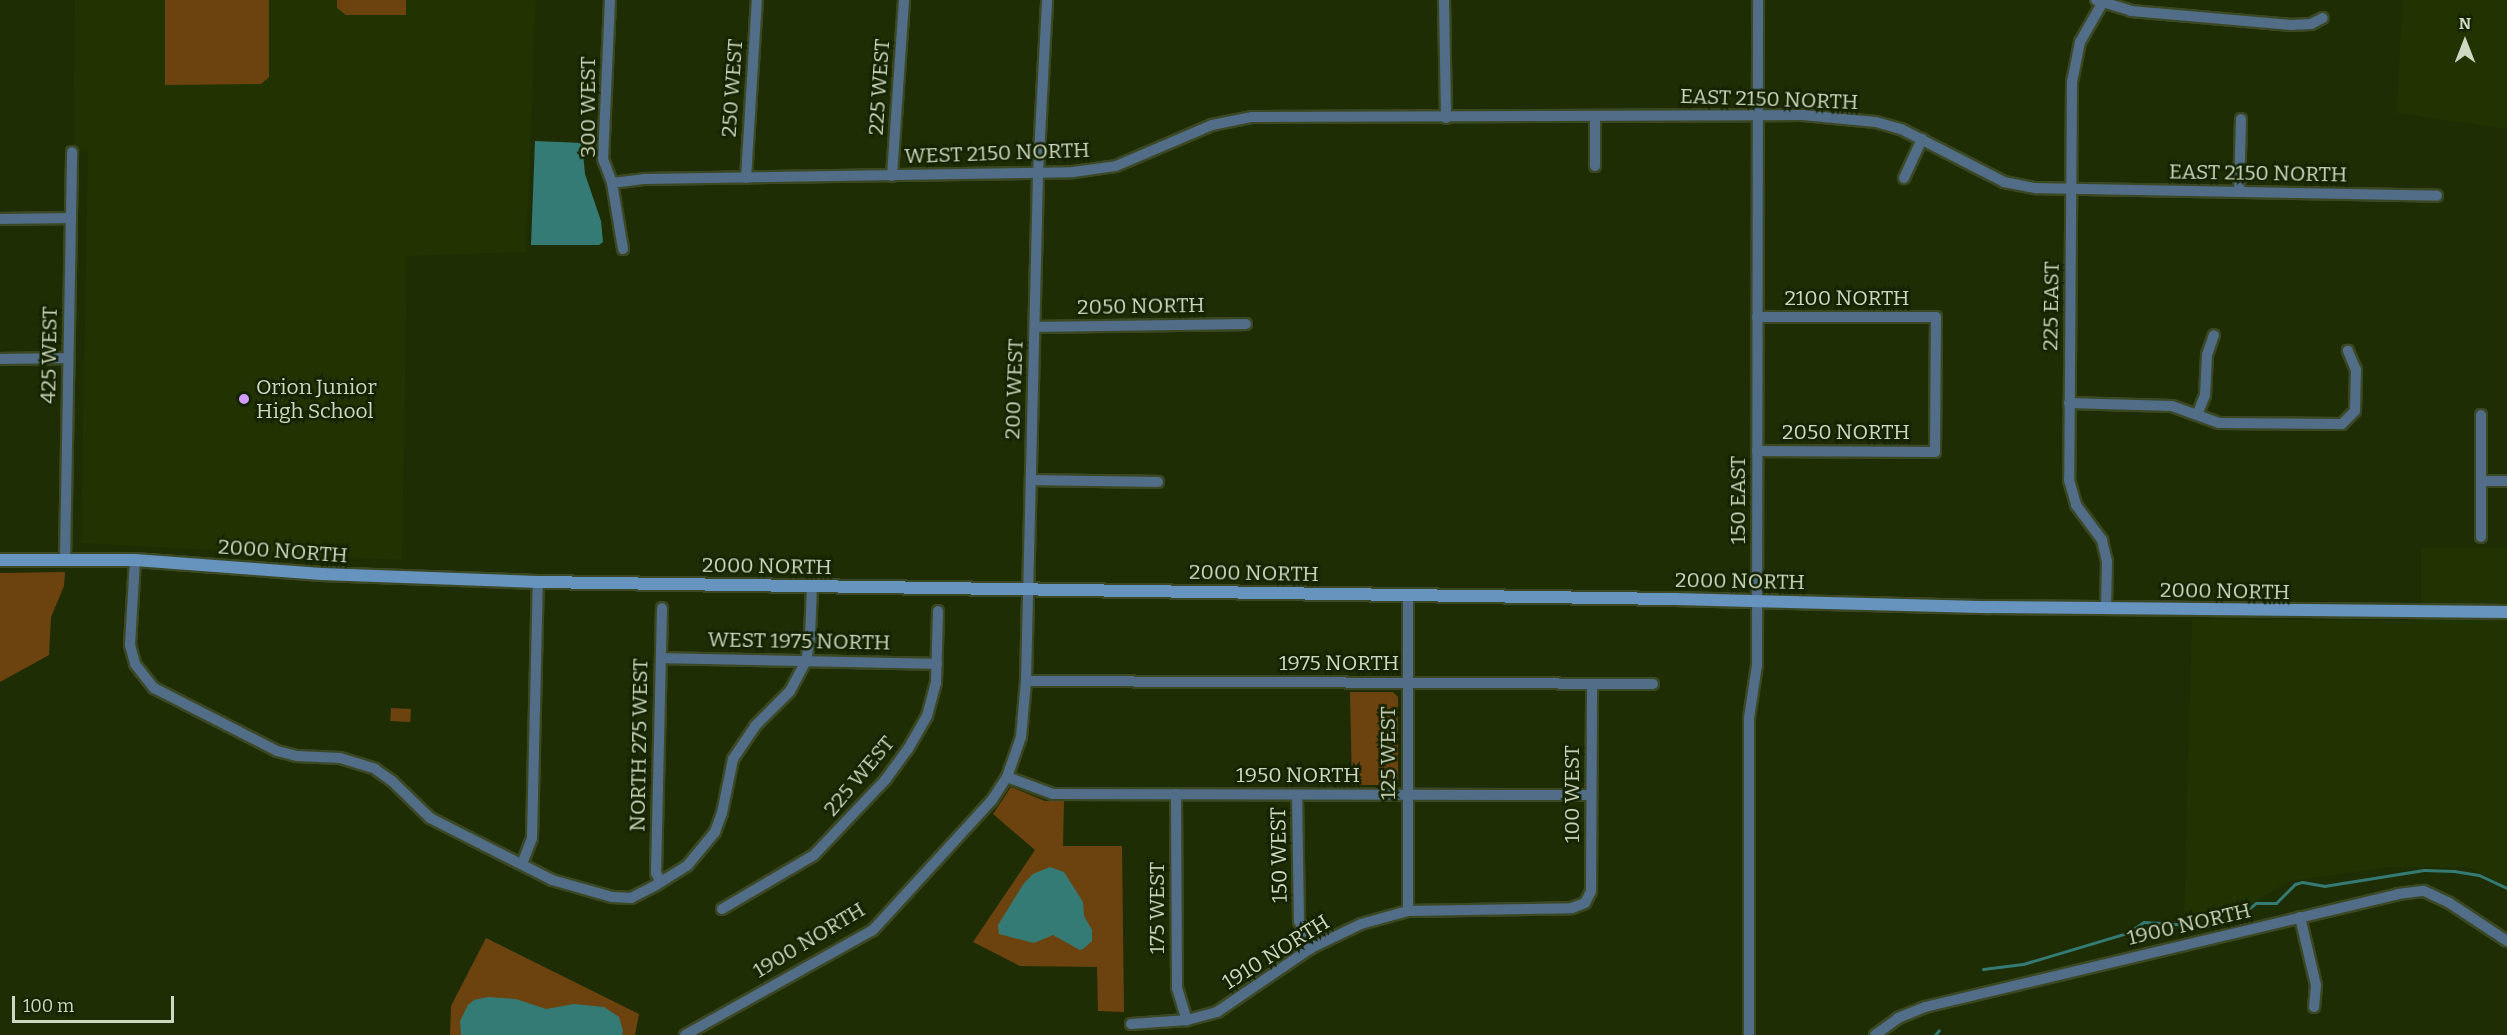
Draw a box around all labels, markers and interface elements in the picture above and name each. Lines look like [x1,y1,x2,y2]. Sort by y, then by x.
north arrow [2435,12,2495,72]
text: N [2459,14,2471,33]
street label: 250 WEST [716,38,748,138]
street label: 225 WEST [863,38,895,136]
street label: 300 WEST [575,56,601,158]
street label: EAST 2150 NORTH [1679,83,1859,115]
street label: WEST 2150 NORTH [904,137,1090,169]
street label: EAST 2150 NORTH [2169,159,2347,187]
street label: 225 EAST [2038,261,2064,351]
street label: 2100 NORTH [1784,285,1910,311]
street label: 2050 NORTH [1077,292,1205,320]
street label: 425 WEST [36,306,62,404]
street label: 200 WEST [1000,338,1028,440]
place label: Orion Junior High School [256,374,377,424]
marker: Orion Junior High School [237,392,251,406]
street label: 2050 NORTH [1782,419,1910,445]
street label: 150 EAST [1725,456,1751,544]
street label: 2000 NORTH [217,534,349,568]
street label: 2000 NORTH [702,552,832,580]
street label: 2000 NORTH [1189,559,1319,587]
street label: 2000 NORTH [1675,567,1805,595]
street label: 2000 NORTH [2160,577,2290,605]
street label: WEST 1975 NORTH [707,627,891,655]
street label: 1975 NORTH [1279,650,1399,676]
street label: NORTH 275 WEST [625,658,653,832]
street label: 125 WEST [1375,706,1401,800]
street label: 225 WEST [818,731,900,821]
street label: 100 WEST [1559,745,1585,843]
street label: 1950 NORTH [1236,762,1360,788]
street label: 150 WEST [1266,807,1292,903]
street label: 175 WEST [1144,862,1170,954]
street label: 1900 NORTH [748,897,870,983]
street label: 1900 NORTH [2125,898,2253,950]
street label: 1910 NORTH [1218,909,1334,995]
scale bar [15,984,177,1022]
text: 100 m [23,995,74,1017]

